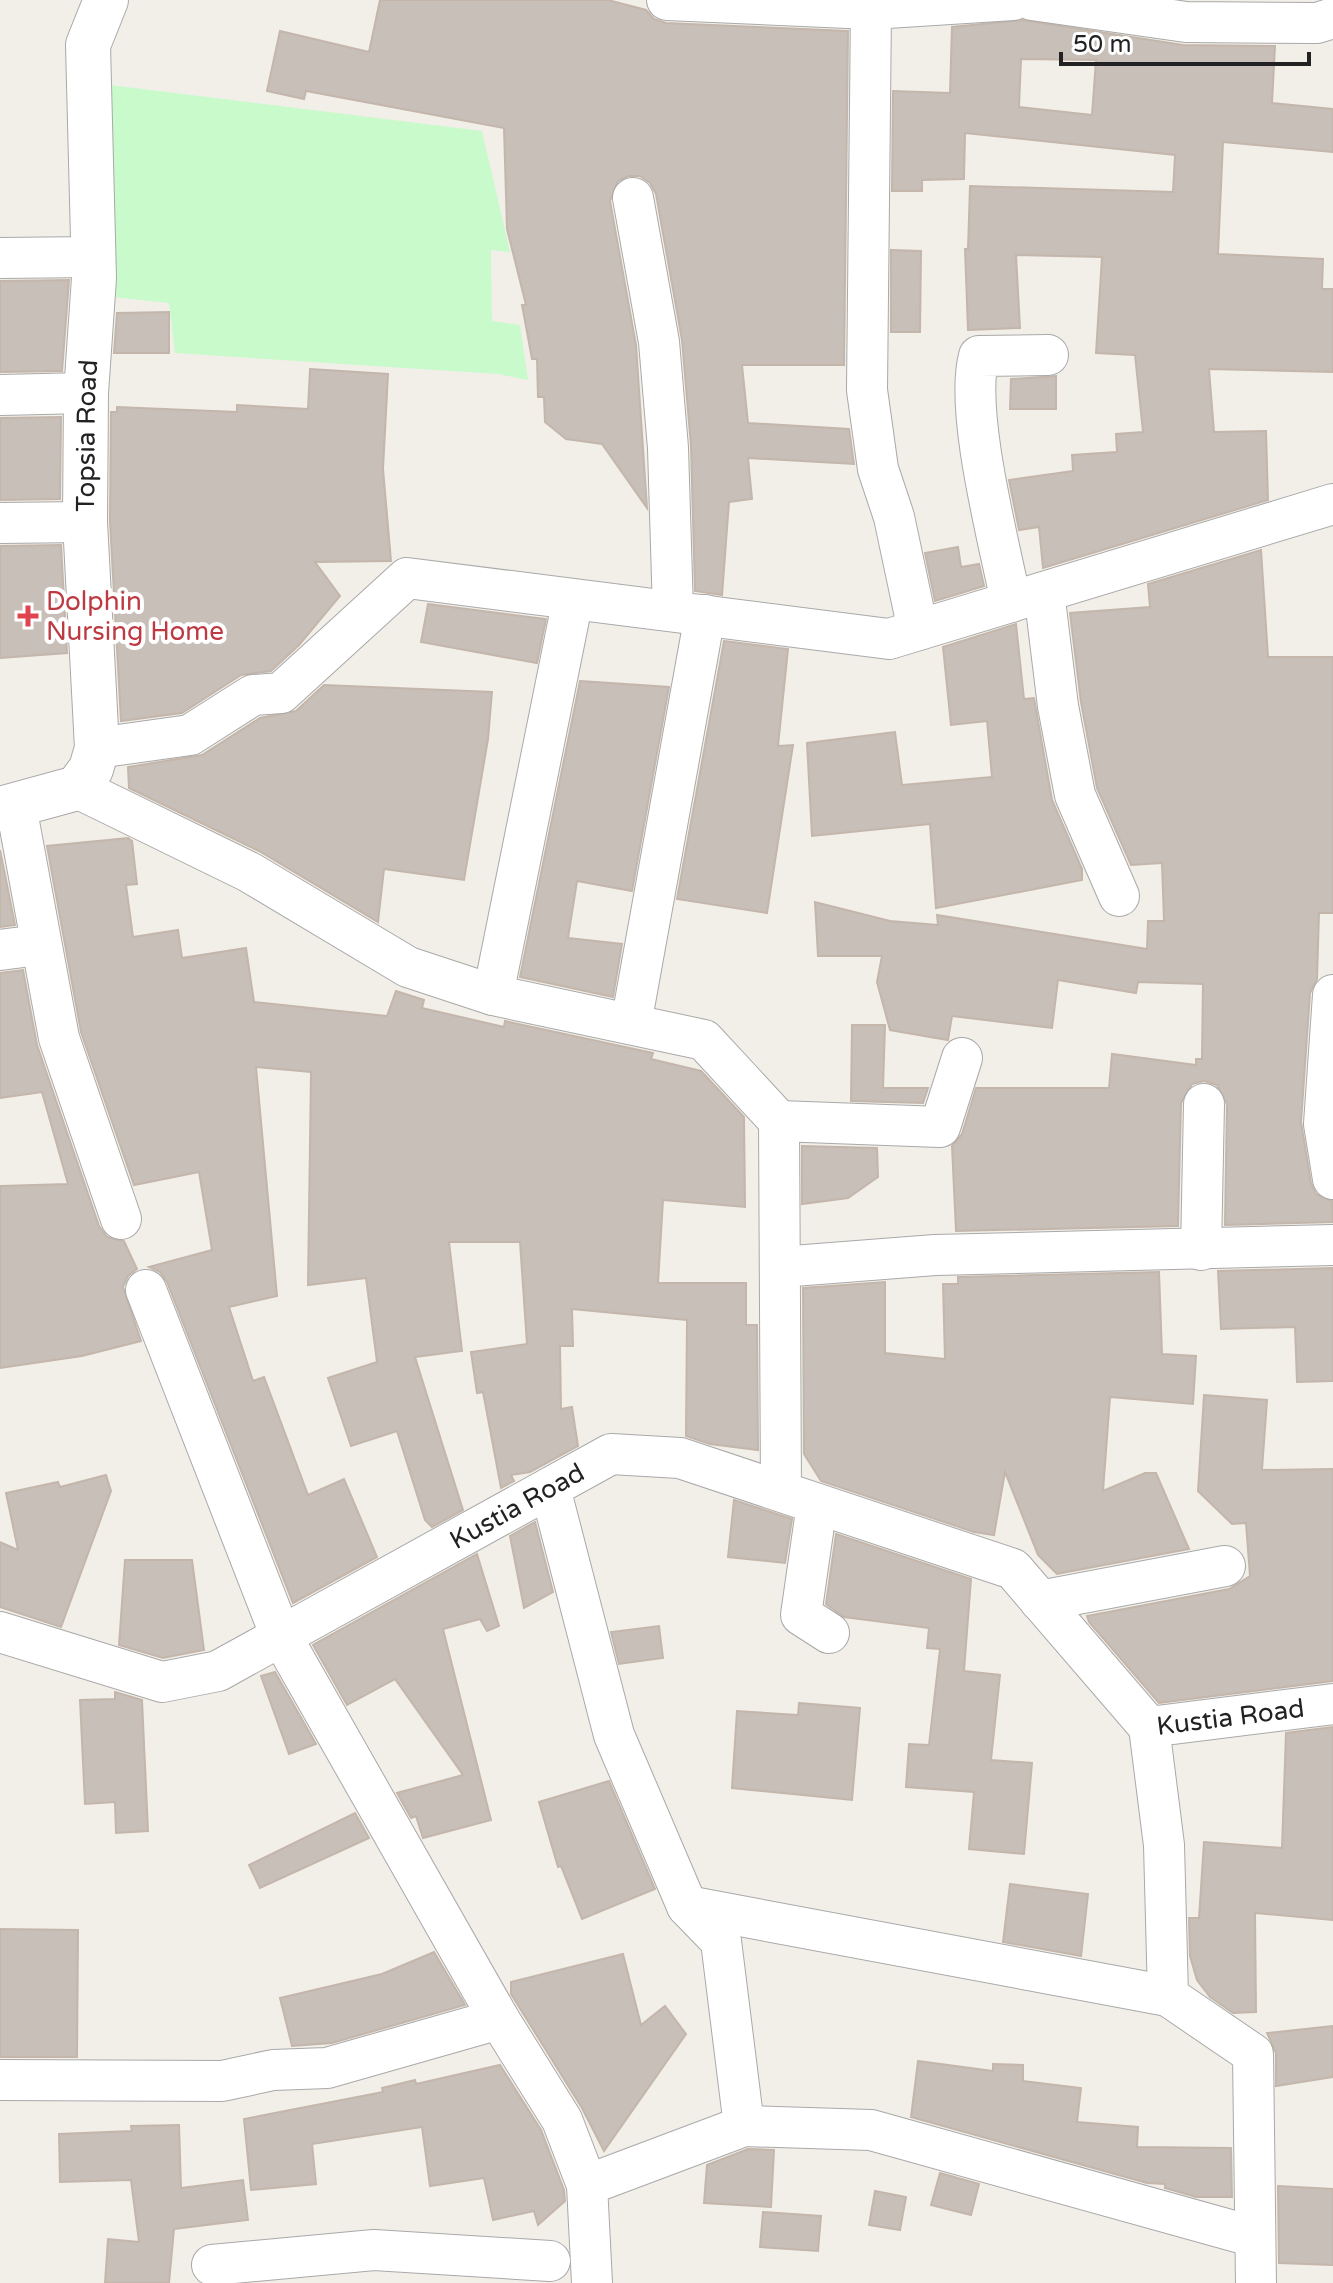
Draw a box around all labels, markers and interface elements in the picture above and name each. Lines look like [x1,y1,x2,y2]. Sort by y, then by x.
scale bar [1061,16,1309,66]
text: 50 m [1073,30,1131,59]
street label: Topsia Road [70,359,104,512]
place label: Dolphin Nursing Home [46,586,224,647]
marker: Dolphin Nursing Home [17,605,39,627]
street label: Kustia Road [444,1456,589,1556]
street label: Kustia Road [1155,1692,1306,1741]

